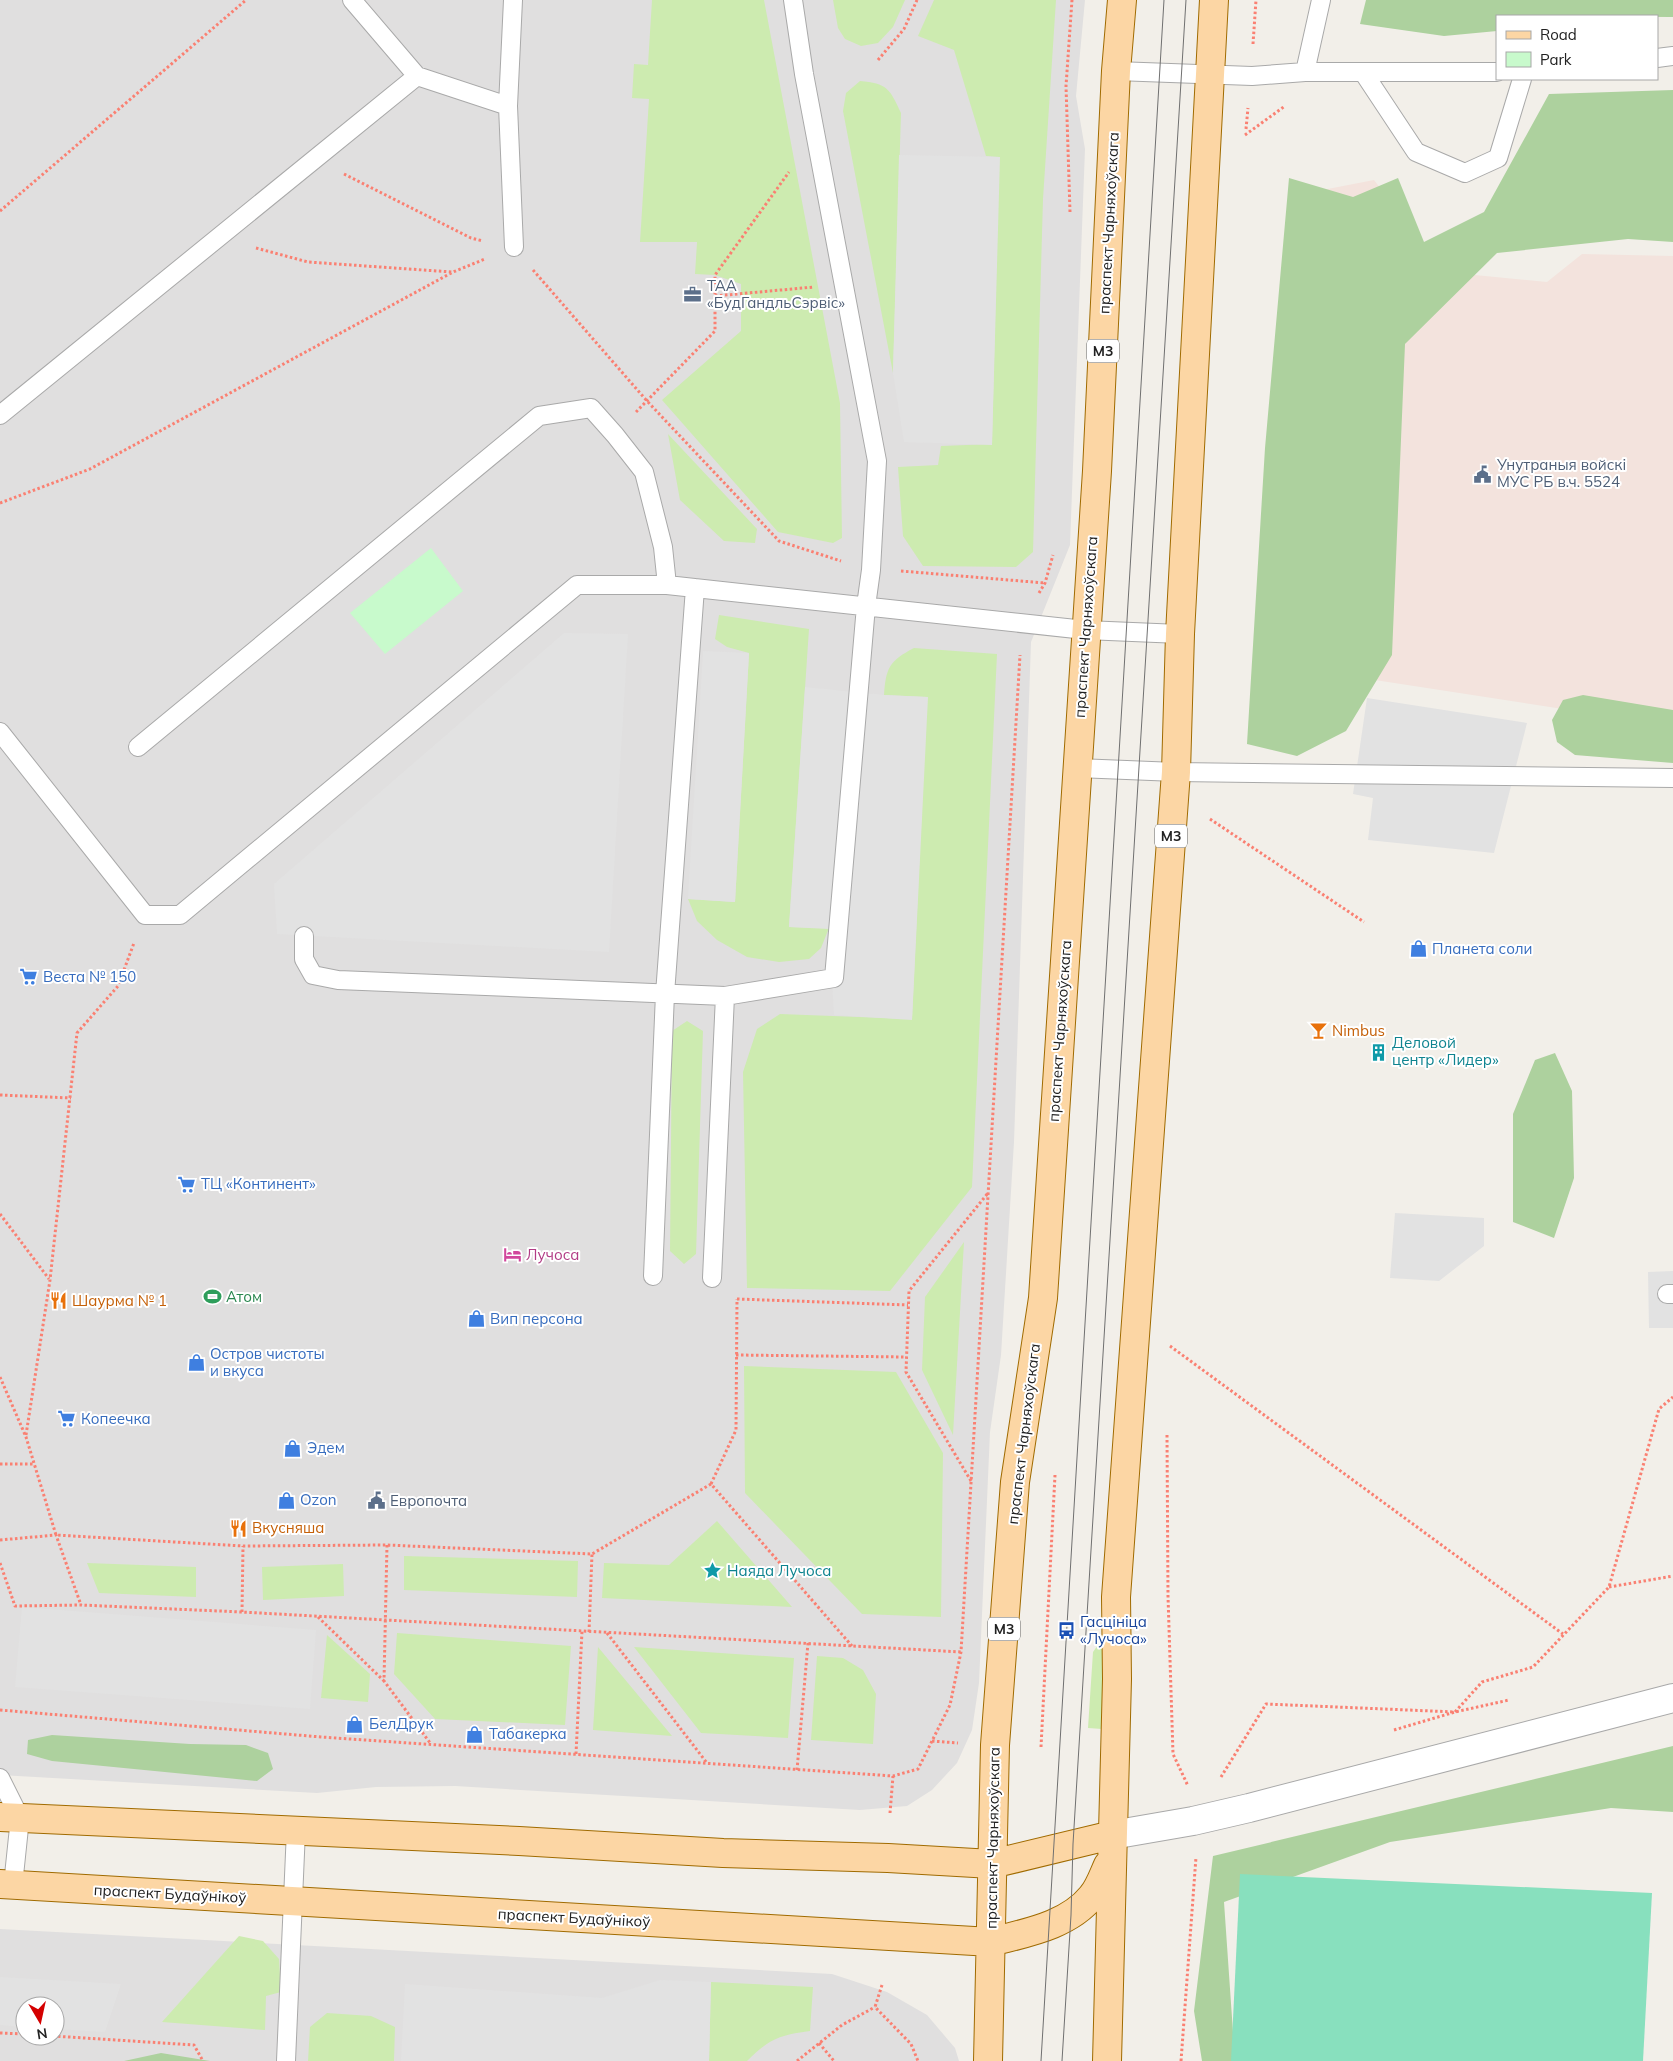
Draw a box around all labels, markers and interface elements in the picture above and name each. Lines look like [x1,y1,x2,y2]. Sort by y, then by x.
legend [1496,15,1658,80]
text: Road [1540,25,1577,44]
text: Park [1540,50,1572,69]
street label: праспект Чарняхоўскага [1094,132,1123,314]
place label: ТАА «БудГандльСэрвіс» [707,276,845,312]
office icon: ТАА «БудГандльСэрвіс» [683,285,703,305]
road number: М3 [1087,340,1119,362]
place label: Унутраныя войскі МУС РБ в.ч. 5524 [1496,455,1626,491]
public building icon: Унутраныя войскі МУС РБ в.ч. 5524 [1473,464,1493,484]
street label: праспект Чарняхоўскага [1070,536,1101,718]
road number: М3 [1155,824,1187,848]
shop icon: Планета соли [1408,939,1428,959]
place label: Планета соли [1432,939,1532,958]
street label: праспект Чарняхоўскага [1044,940,1075,1122]
supermarket icon: Веста № 150 [19,967,39,987]
place label: Веста № 150 [43,967,136,986]
bar icon: Nimbus [1308,1021,1328,1041]
place label: Nimbus [1332,1021,1385,1040]
place label: Деловой центр «Лидер» [1392,1033,1499,1069]
building icon: Деловой центр «Лидер» [1368,1042,1388,1062]
supermarket icon: ТЦ «Континент» [177,1174,197,1194]
place label: ТЦ «Континент» [201,1174,316,1193]
hotel icon: Лучоса [502,1245,522,1265]
place label: Лучоса [526,1245,579,1264]
sports icon: Атом [202,1287,222,1307]
place label: Атом [226,1287,262,1306]
restaurant icon: Шаурма № 1 [48,1291,68,1311]
place label: Шаурма № 1 [72,1291,167,1310]
shop icon: Вип персона [466,1309,486,1329]
place label: Вип персона [490,1309,583,1328]
street label: праспект Чарняхоўскага [1003,1342,1044,1525]
place label: Остров чистоты и вкуса [210,1344,325,1380]
shop icon: Остров чистоты и вкуса [186,1353,206,1373]
supermarket icon: Копеечка [57,1409,77,1429]
place label: Копеечка [81,1409,151,1428]
shop icon: Эдем [283,1438,303,1458]
place label: Эдем [307,1438,345,1457]
shop icon: Ozon [276,1490,296,1510]
place label: Ozon [300,1490,337,1509]
public building icon: Европочта [366,1491,386,1511]
place label: Европочта [390,1491,467,1510]
restaurant icon: Вкусняша [228,1518,248,1538]
place label: Вкусняша [252,1518,324,1537]
place icon: Наяда Лучоса [703,1561,723,1581]
place label: Наяда Лучоса [727,1561,832,1580]
place label: Гасцініца «Лучоса» [1080,1612,1147,1648]
road number: М3 [988,1618,1020,1640]
bus stop icon: Гасцініца «Лучоса» [1056,1621,1076,1641]
shop icon: БелДрук [345,1714,365,1734]
place label: БелДрук [369,1714,434,1733]
shop icon: Табакерка [465,1724,485,1744]
place label: Табакерка [489,1724,567,1743]
street label: праспект Чарняхоўскага [981,1747,1004,1929]
street label: праспект Будаўнікоў [93,1880,247,1907]
street label: праспект Будаўнікоў [497,1904,651,1931]
north arrow [15,1996,65,2046]
text: N [35,2024,49,2044]

